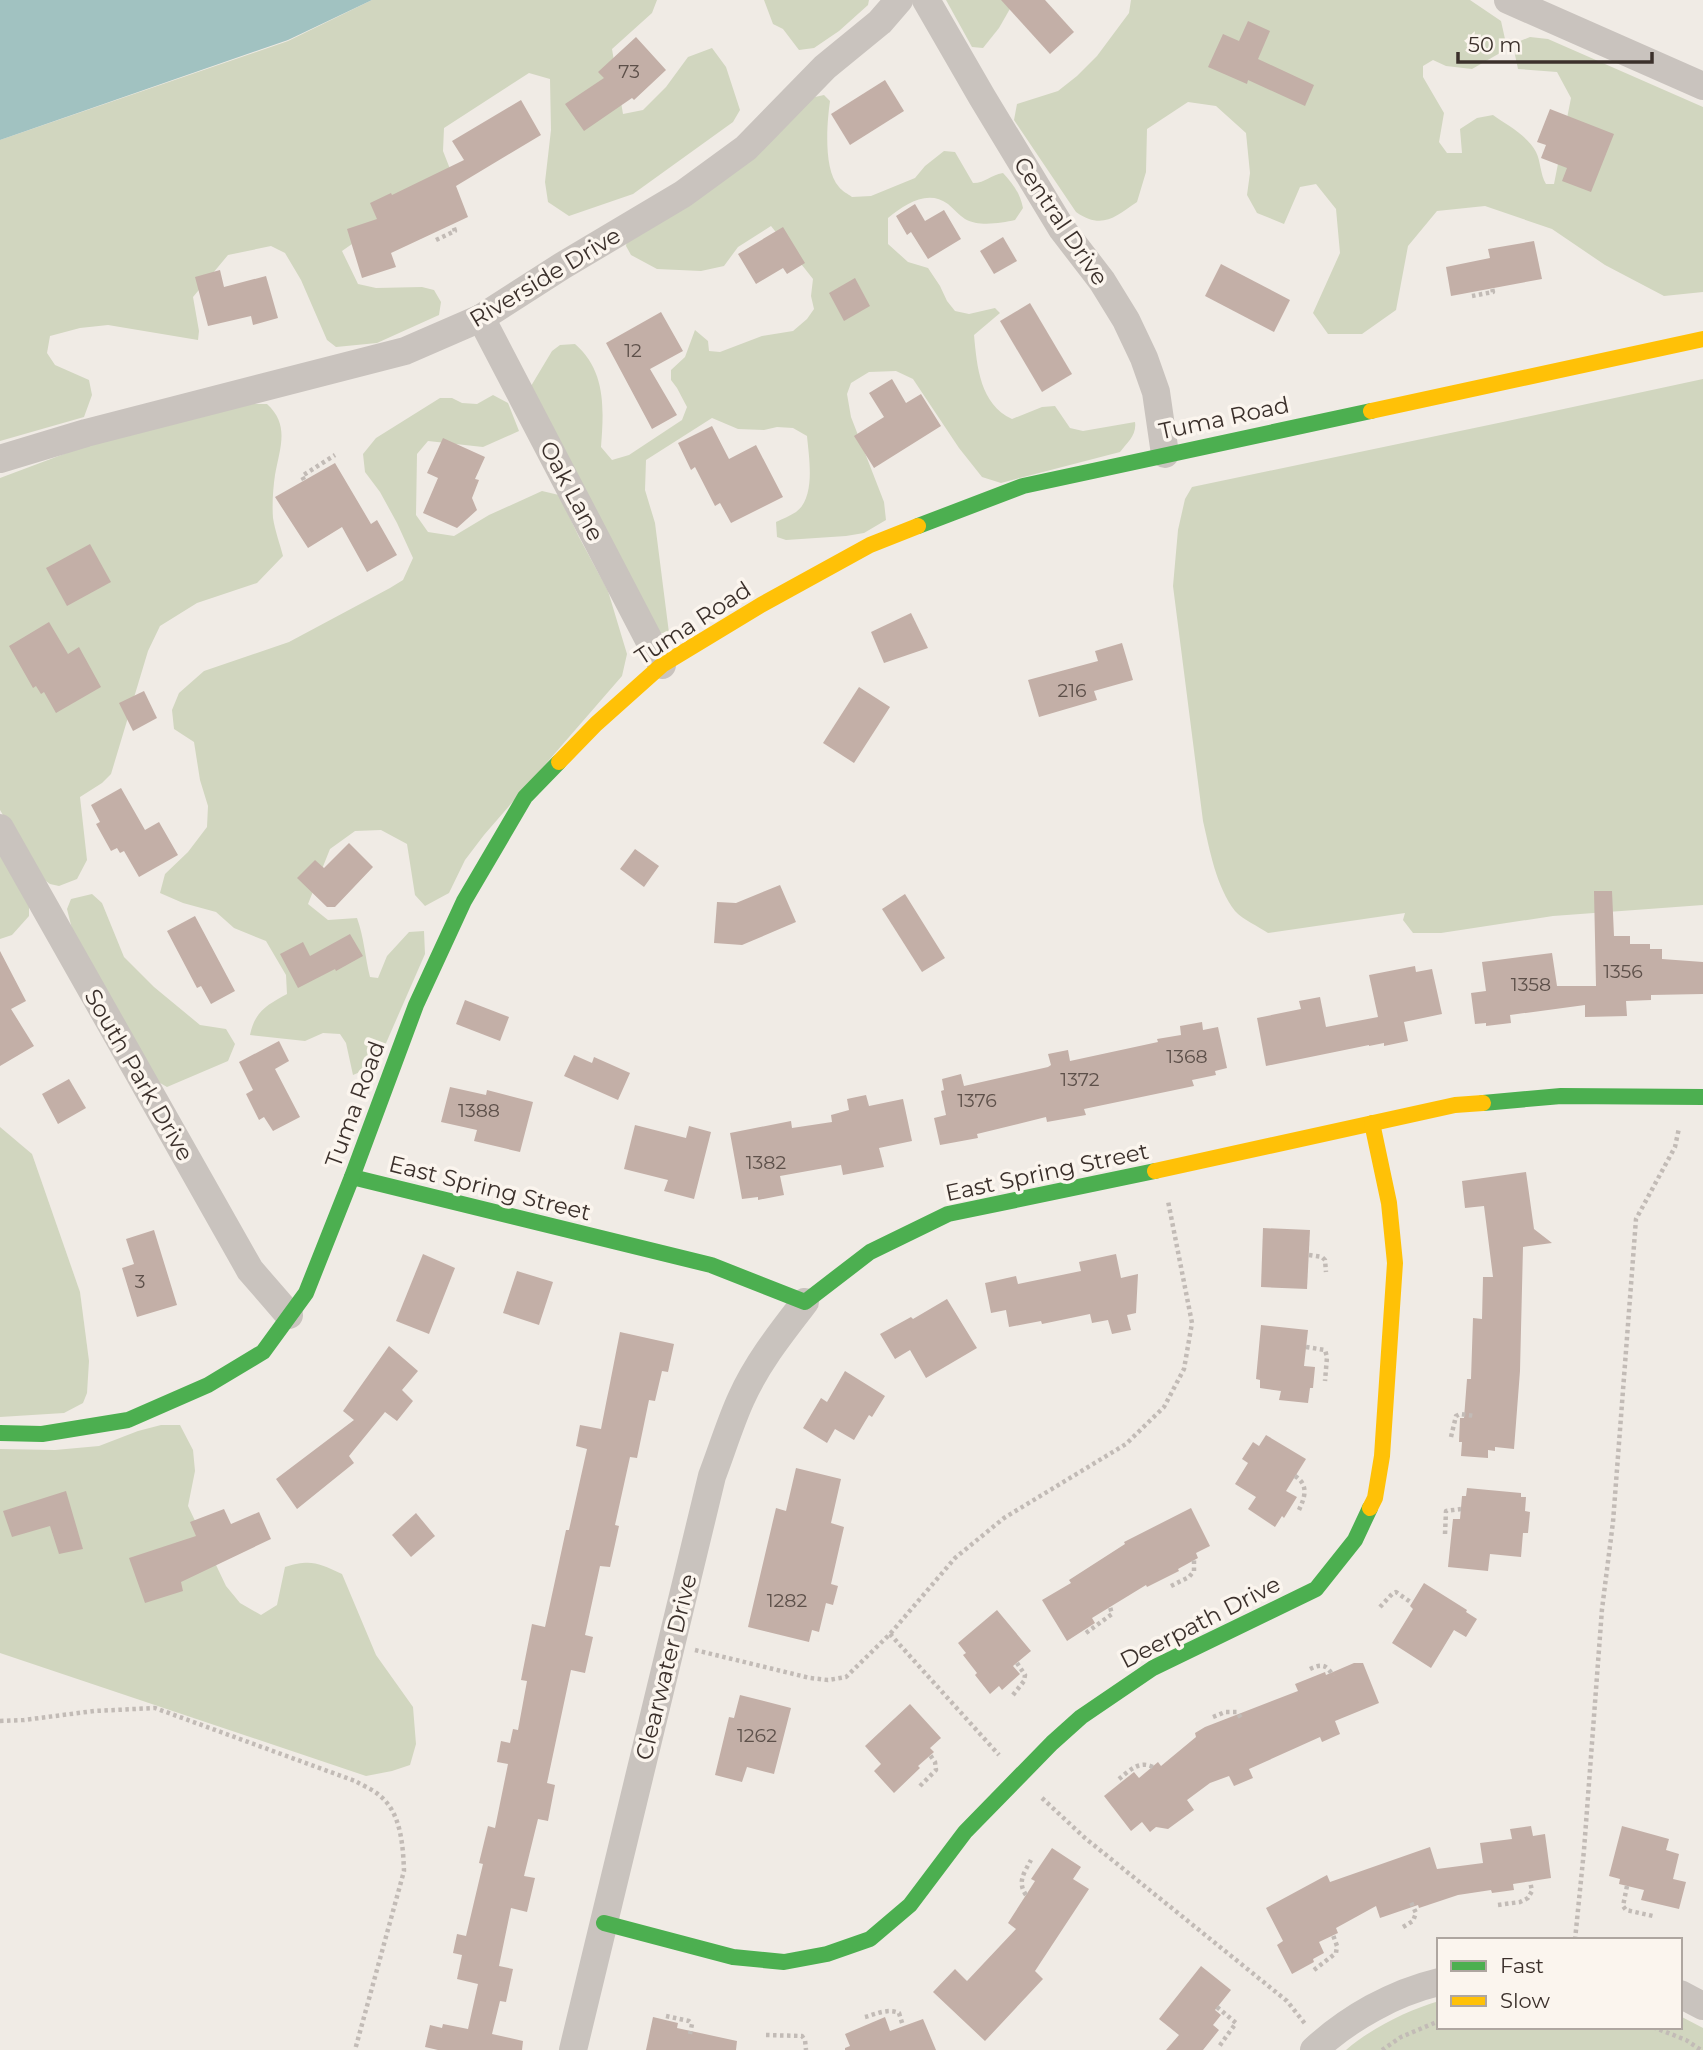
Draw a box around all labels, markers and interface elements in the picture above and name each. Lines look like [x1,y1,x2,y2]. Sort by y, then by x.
scale bar [1458,21,1652,65]
text: 50 m [1468,32,1522,57]
house number: 73 [618,60,640,83]
street label: Central Drive [1008,151,1114,291]
street label: Riverside Drive [464,221,626,333]
house number: 12 [624,339,642,362]
street label: Tuma Road [1156,391,1292,445]
street label: Oak Lane [534,436,610,546]
street label: Tuma Road [630,575,756,671]
house number: 216 [1057,679,1087,702]
house number: 1356 [1603,960,1643,983]
house number: 1358 [1511,973,1551,996]
street label: South Park Drive [78,984,200,1166]
street label: Tuma Road [319,1037,391,1171]
house number: 1368 [1166,1045,1208,1068]
house number: 1372 [1060,1068,1100,1091]
house number: 1376 [957,1089,997,1112]
house number: 1388 [458,1099,500,1122]
street label: East Spring Street [943,1137,1151,1207]
street label: East Spring Street [386,1149,594,1227]
house number: 1382 [746,1151,786,1174]
house number: 3 [135,1270,145,1293]
street label: Deerpath Drive [1115,1570,1285,1674]
street label: Clearwater Drive [629,1571,703,1763]
house number: 1282 [767,1589,807,1612]
house number: 1262 [737,1724,777,1747]
legend [1437,1938,1682,2029]
text: Fast [1500,1953,1544,1978]
text: Slow [1500,1988,1550,2013]

